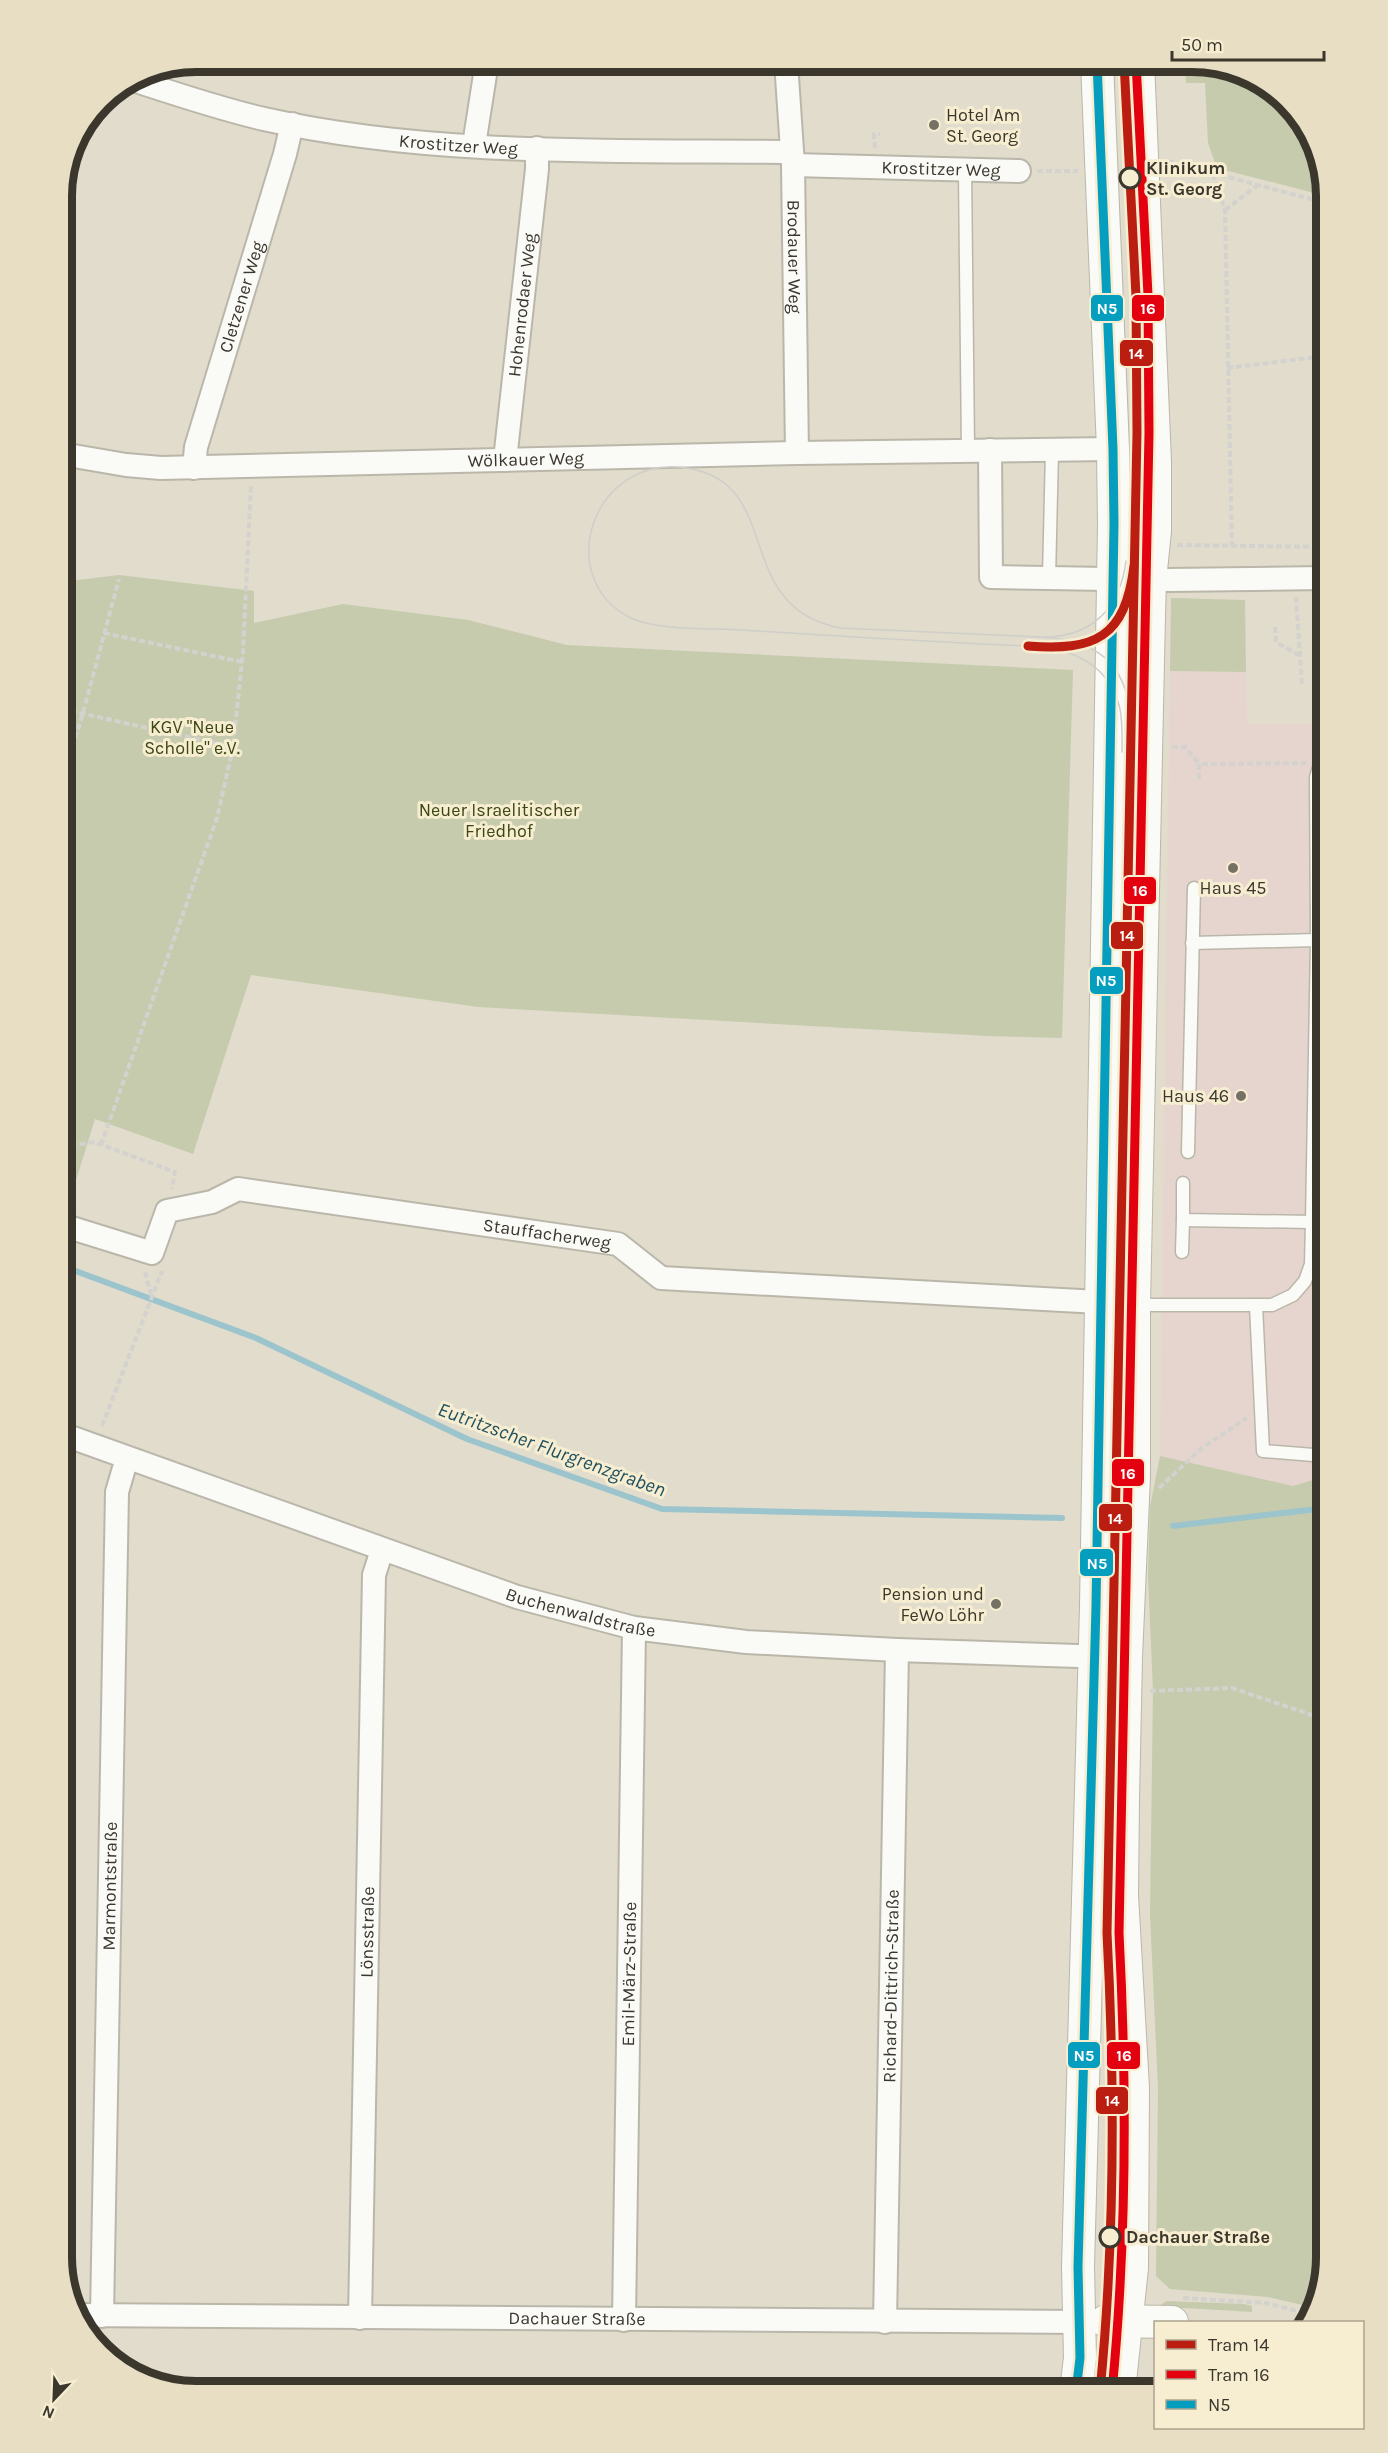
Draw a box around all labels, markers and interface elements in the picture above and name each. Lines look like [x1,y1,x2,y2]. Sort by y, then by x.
scale bar [1172,24,1324,62]
text: 50 m [1181,34,1223,56]
place label: Hotel Am St. Georg [946,104,1020,147]
marker: Hotel Am St. Georg [927,118,941,132]
street label: Krostitzer Weg [398,130,518,160]
street label: Krostitzer Weg [881,156,1001,182]
place label: Klinikum St. Georg [1146,157,1225,200]
marker: Klinikum St. Georg [1119,167,1141,189]
street label: Brodauer Weg [782,200,806,314]
street label: Hohenrodaer Weg [503,232,541,378]
street label: Cletzener Weg [214,238,269,355]
line badge: N5 [1090,294,1124,322]
line badge: 16 [1131,294,1165,322]
text: N5 [1097,299,1117,318]
text: 16 [1140,299,1156,318]
line badge: 14 [1119,339,1154,367]
text: 14 [1128,344,1144,363]
street label: Wölkauer Weg [467,447,584,472]
park label: KGV "Neue Scholle" e.V. [144,716,240,759]
park label: Neuer Israelitischer Friedhof [419,799,580,842]
marker: Haus 45 [1226,861,1240,875]
line badge: 16 [1123,876,1157,905]
place label: Haus 45 [1200,877,1266,899]
text: 16 [1132,881,1148,900]
line badge: 14 [1110,921,1144,950]
text: 14 [1119,926,1135,945]
line badge: N5 [1089,966,1124,995]
text: N5 [1096,971,1116,990]
place label: Haus 46 [1162,1085,1229,1107]
marker: Haus 46 [1234,1089,1248,1103]
street label: Stauffacherweg [481,1214,612,1254]
water label: Eutritzscher Flurgrenzgraben [435,1398,669,1501]
line badge: 16 [1111,1458,1145,1487]
text: 16 [1120,1464,1136,1483]
line badge: 14 [1098,1503,1133,1532]
text: 14 [1107,1509,1123,1528]
line badge: N5 [1079,1548,1114,1577]
text: N5 [1087,1554,1107,1573]
street label: Buchenwaldstraße [503,1583,657,1642]
place label: Pension und FeWo Löhr [882,1583,984,1626]
marker: Pension und FeWo Löhr [989,1597,1003,1611]
street label: Marmontstraße [98,1821,122,1951]
street label: Lönsstraße [355,1886,379,1978]
street label: Richard-Dittrich-Straße [878,1889,904,2083]
street label: Emil-März-Straße [617,1902,641,2046]
line badge: N5 [1067,2041,1101,2069]
line badge: 16 [1106,2041,1141,2070]
text: N5 [1074,2046,1094,2065]
text: 16 [1116,2046,1132,2065]
line badge: 14 [1095,2086,1129,2115]
text: 14 [1104,2091,1120,2110]
marker: Dachauer Straße [1099,2226,1121,2248]
place label: Dachauer Straße [1126,2226,1270,2248]
street label: Dachauer Straße [508,2307,646,2330]
legend [1154,2321,1364,2429]
text: Tram 14 [1208,2334,1269,2356]
text: Tram 16 [1208,2364,1269,2386]
north arrow [24,2369,84,2429]
text: N5 [1208,2394,1230,2416]
text: N [39,2401,57,2423]

